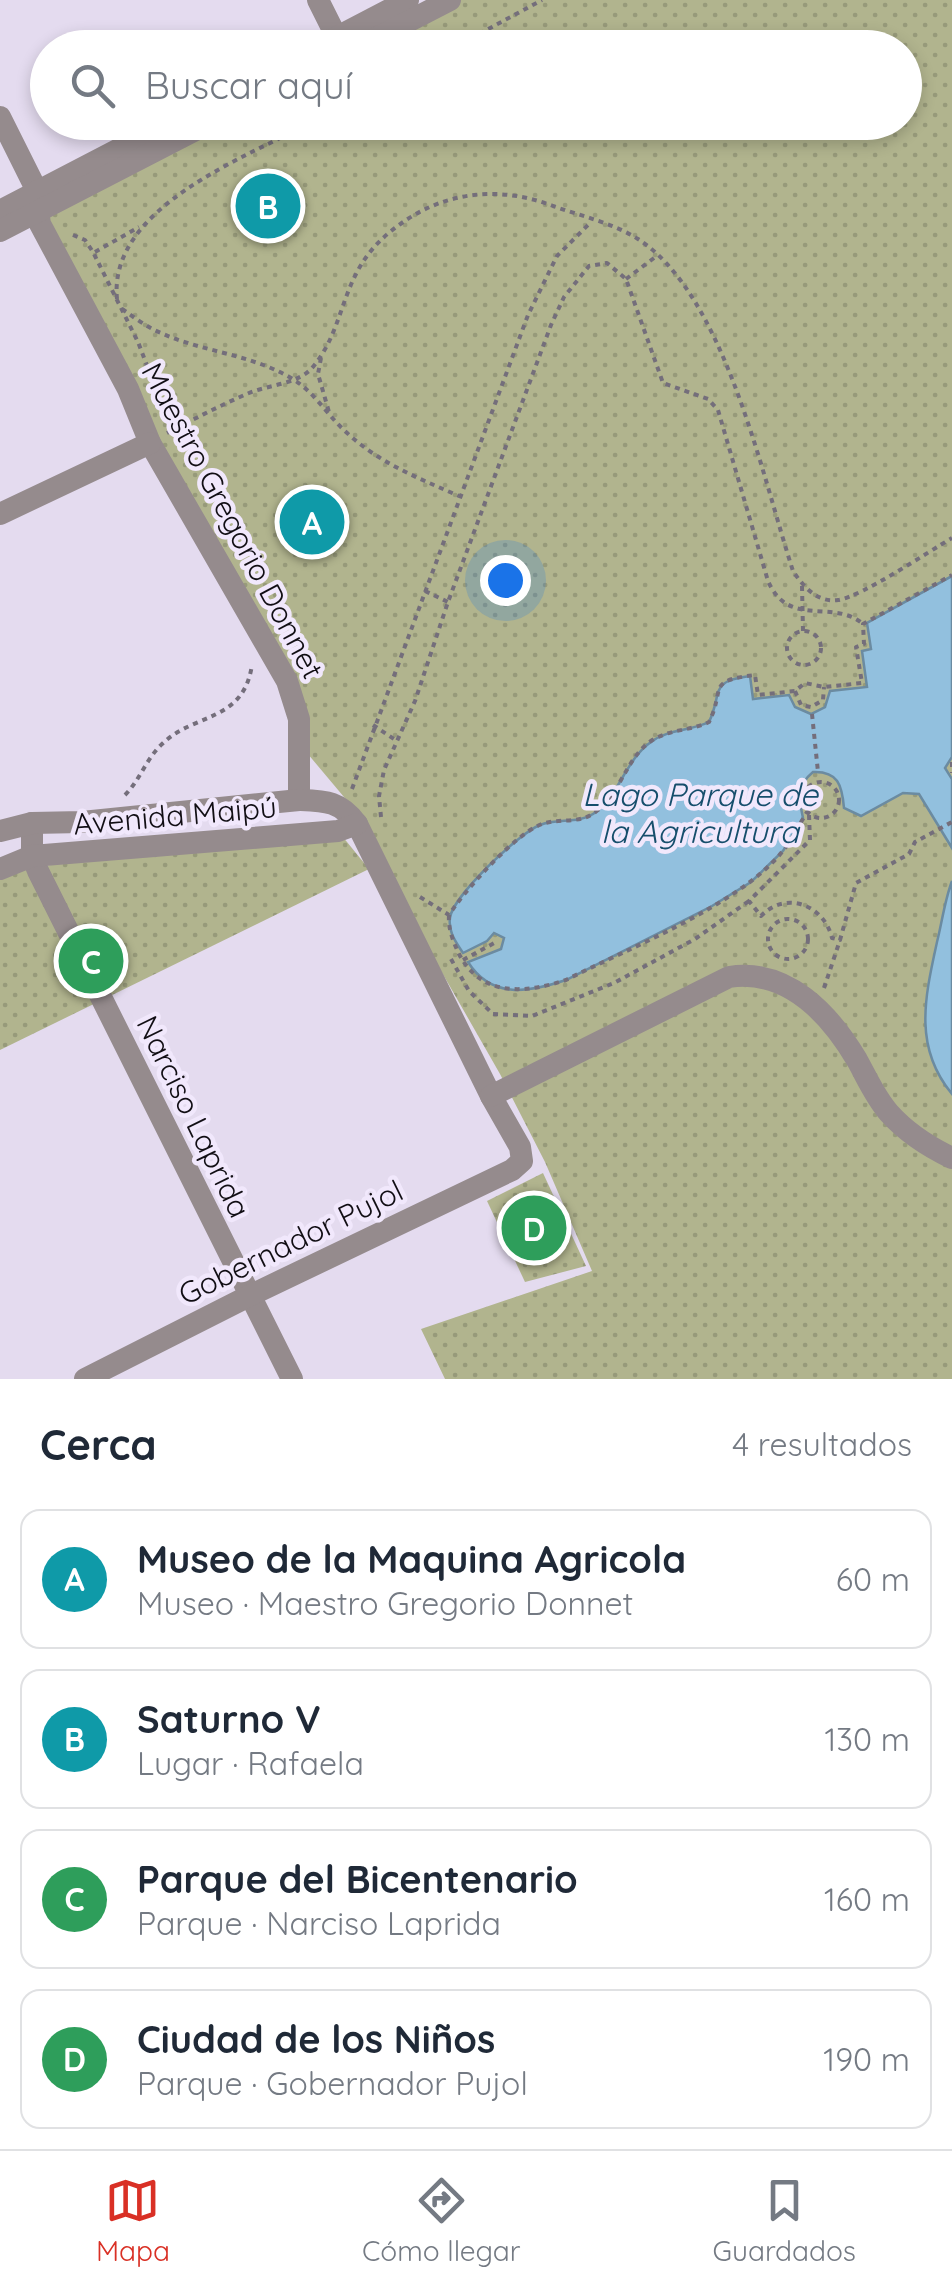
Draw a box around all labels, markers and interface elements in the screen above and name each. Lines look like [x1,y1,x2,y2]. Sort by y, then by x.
search box [30,30,922,140]
icon: search [65,58,120,113]
text: Buscar aquí [145,61,353,109]
pin: B [236,168,300,244]
street label: Maestro Gregorio Donnet [133,356,332,685]
pin: A [280,484,344,560]
your location [480,555,531,606]
water label: Lago Parque de la Agricultura [582,774,820,851]
street label: Avenida Maipú [72,787,278,843]
pin: C [58,924,124,998]
street label: Narciso Laprida [129,1009,259,1224]
street label: Gobernador Pujol [172,1171,409,1313]
pin: D [502,1190,566,1266]
text: Cerca [40,1418,157,1471]
text: 4 resultados [732,1424,912,1464]
text: Museo de la Maquina Agricola [137,1535,686,1583]
text: A [64,1559,85,1599]
text: 60 m [836,1559,910,1599]
text: Museo · Maestro Gregorio Donnet [137,1583,633,1623]
text: Saturno V [137,1695,321,1743]
text: B [64,1719,85,1759]
text: 130 m [824,1719,910,1759]
text: Lugar · Rafaela [137,1743,364,1783]
text: Parque del Bicentenario [137,1855,578,1903]
text: C [64,1879,85,1919]
text: 160 m [824,1879,910,1919]
text: Parque · Narciso Laprida [137,1903,501,1943]
text: Ciudad de los Niños [137,2015,495,2063]
text: D [63,2039,86,2079]
text: 190 m [823,2039,910,2079]
text: Parque · Gobernador Pujol [137,2063,528,2103]
tab: Mapa [96,2173,170,2268]
tab: Cómo llegar [362,2173,521,2268]
tab: Guardados [713,2173,856,2268]

